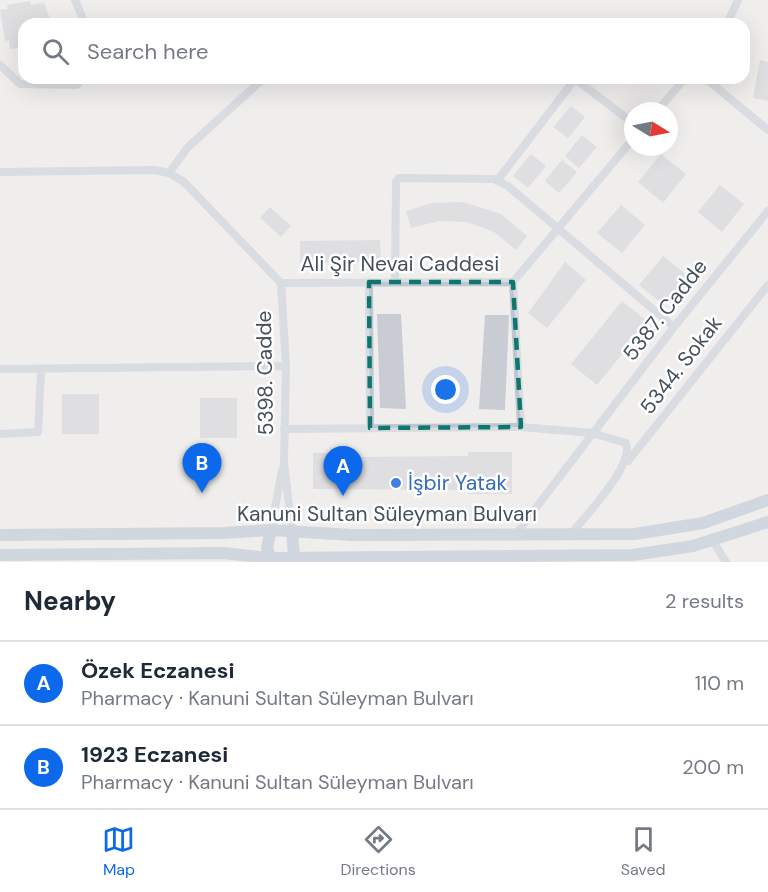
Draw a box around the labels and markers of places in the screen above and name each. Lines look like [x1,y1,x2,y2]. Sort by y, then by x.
pin: B [182,444,222,493]
pin: A [324,446,362,496]
place label: İşbir Yatak [408,469,507,497]
marker: İşbir Yatak [389,476,403,490]

